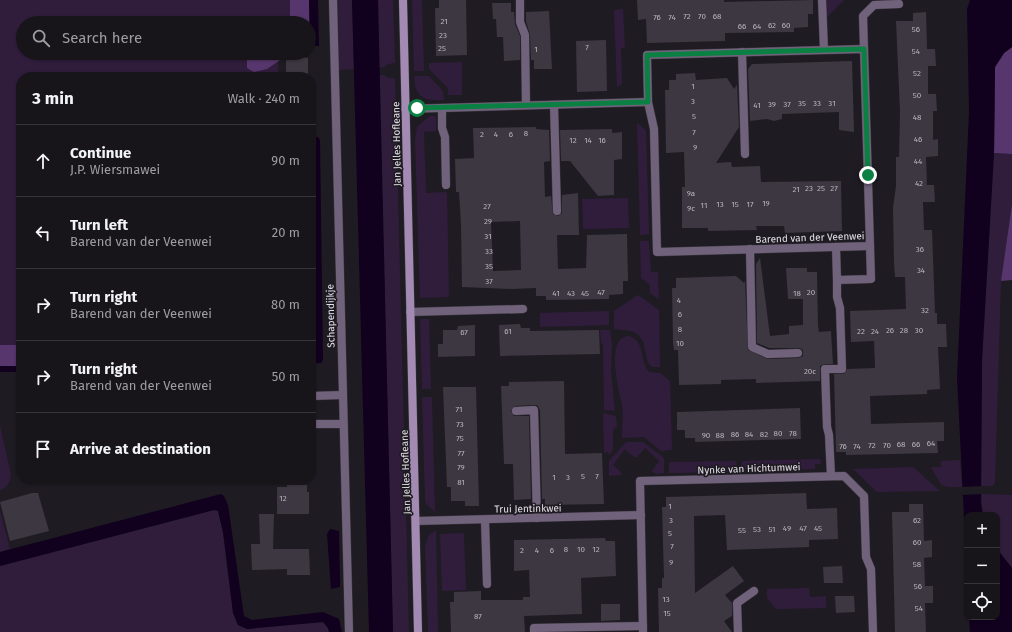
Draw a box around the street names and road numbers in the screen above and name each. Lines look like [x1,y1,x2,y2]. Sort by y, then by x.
street label: Jan Jelles Hofleane [390,102,404,186]
street label: Barend van der Veenwei [755,230,865,246]
street label: Schapendijkje [324,284,338,348]
street label: Jan Jelles Hofleane [399,429,413,515]
street label: Nynke van Hichtumwei [697,461,801,477]
street label: Trui Jentinkwei [494,502,562,516]

